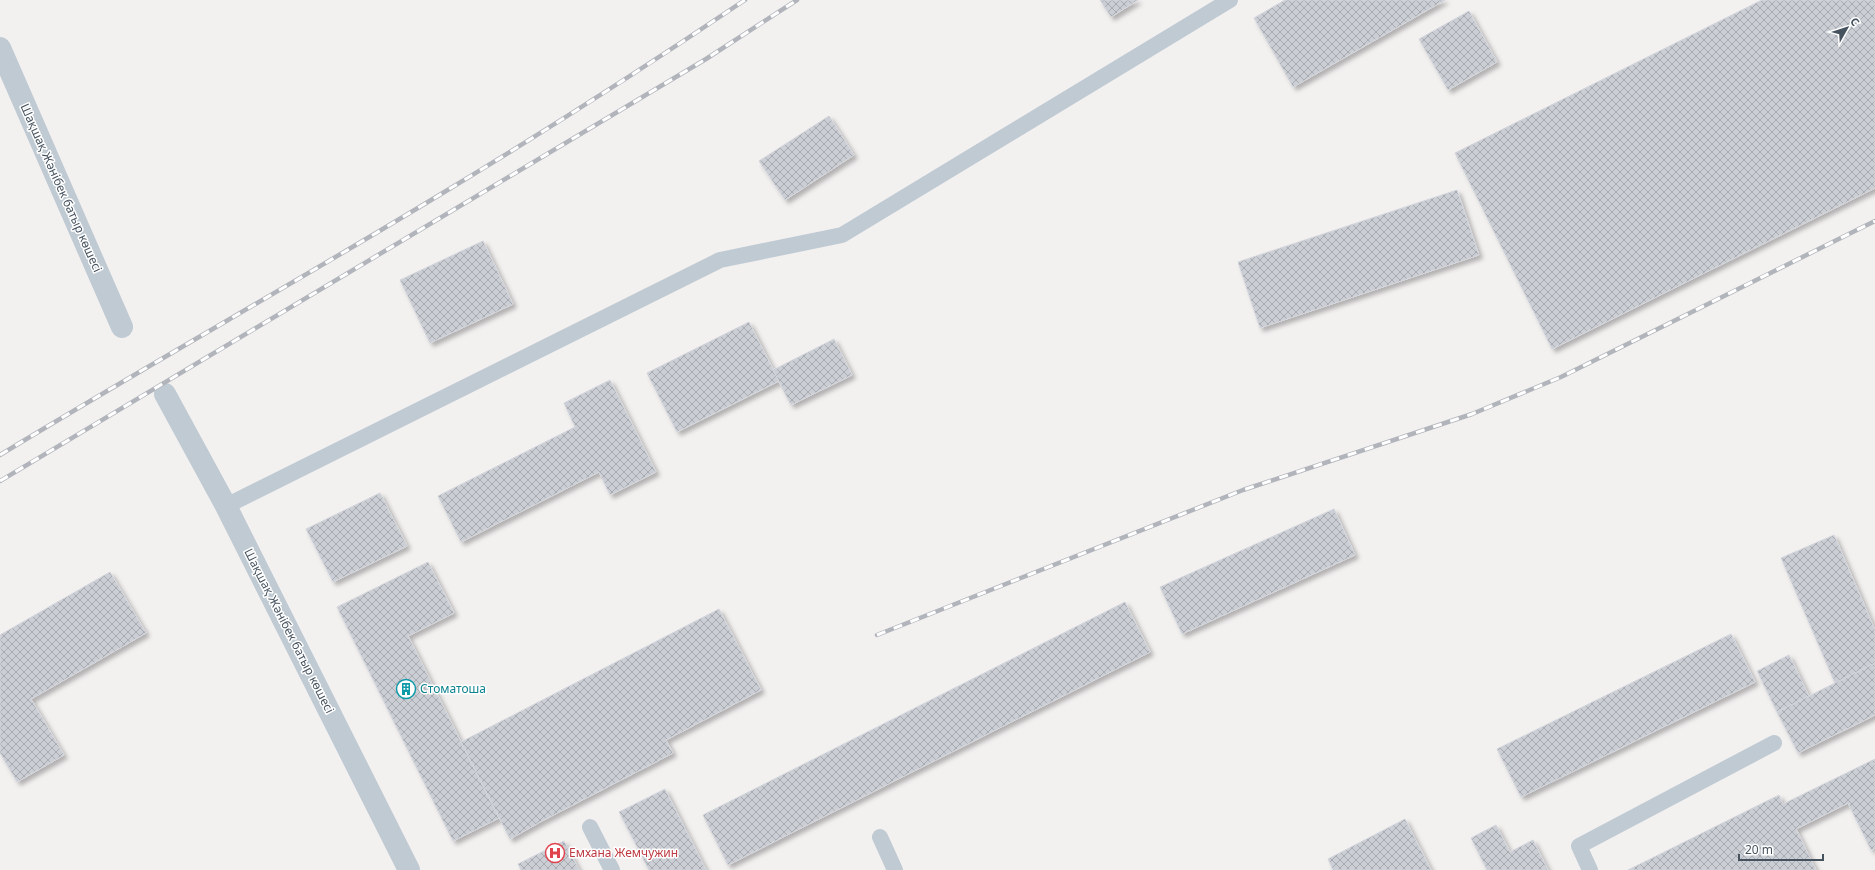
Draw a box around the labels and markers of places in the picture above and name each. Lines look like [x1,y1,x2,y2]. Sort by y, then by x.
building icon: Стоматоша [395,678,417,700]
place label: Стоматоша [420,680,486,697]
hospital icon: Емхана Жемчужин [544,842,566,864]
place label: Емхана Жемчужин [569,844,678,861]

